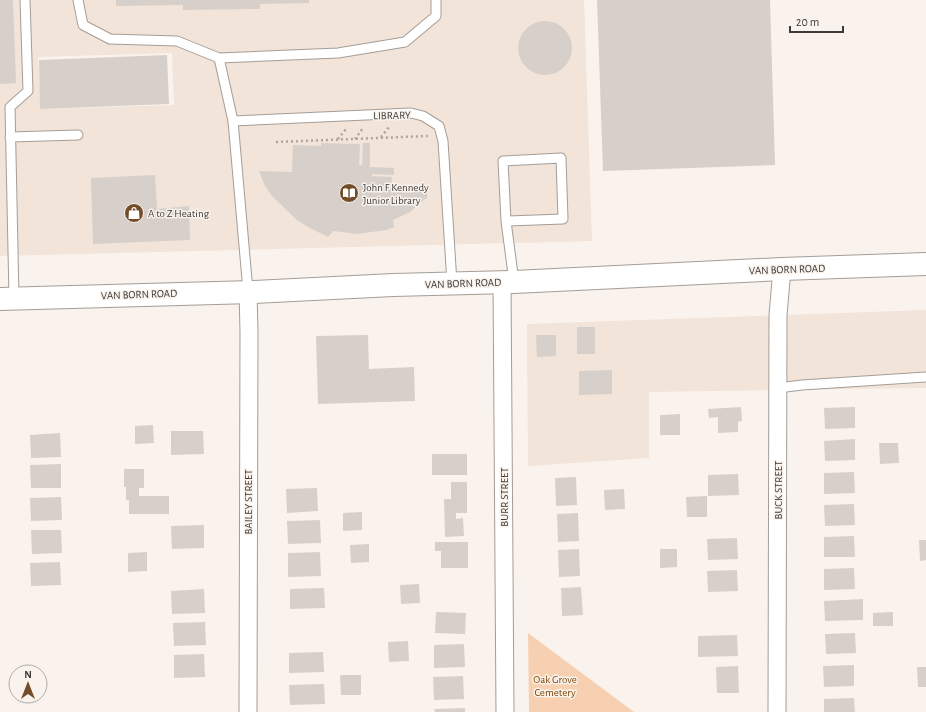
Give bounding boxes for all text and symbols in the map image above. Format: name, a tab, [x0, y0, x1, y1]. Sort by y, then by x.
scale bar	[790, 8, 843, 34]
text: 20 m	[796, 16, 819, 28]
street label: LIBRARY	[373, 110, 411, 121]
library icon: John F Kennedy Junior Library	[338, 182, 360, 204]
place label: John F Kennedy Junior Library	[363, 182, 429, 206]
shop icon: A to Z Heating	[123, 202, 145, 224]
place label: A to Z Heating	[148, 208, 210, 219]
street label: VAN BORN ROAD	[749, 263, 825, 276]
street label: VAN BORN ROAD	[425, 277, 501, 290]
street label: VAN BORN ROAD	[101, 288, 177, 301]
street label: BUCK STREET	[773, 460, 784, 519]
street label: BURR STREET	[499, 467, 510, 527]
street label: BAILEY STREET	[243, 469, 254, 535]
north arrow	[8, 664, 48, 704]
text: N	[24, 669, 32, 680]
park label: Oak Grove Cemetery	[533, 674, 577, 698]

